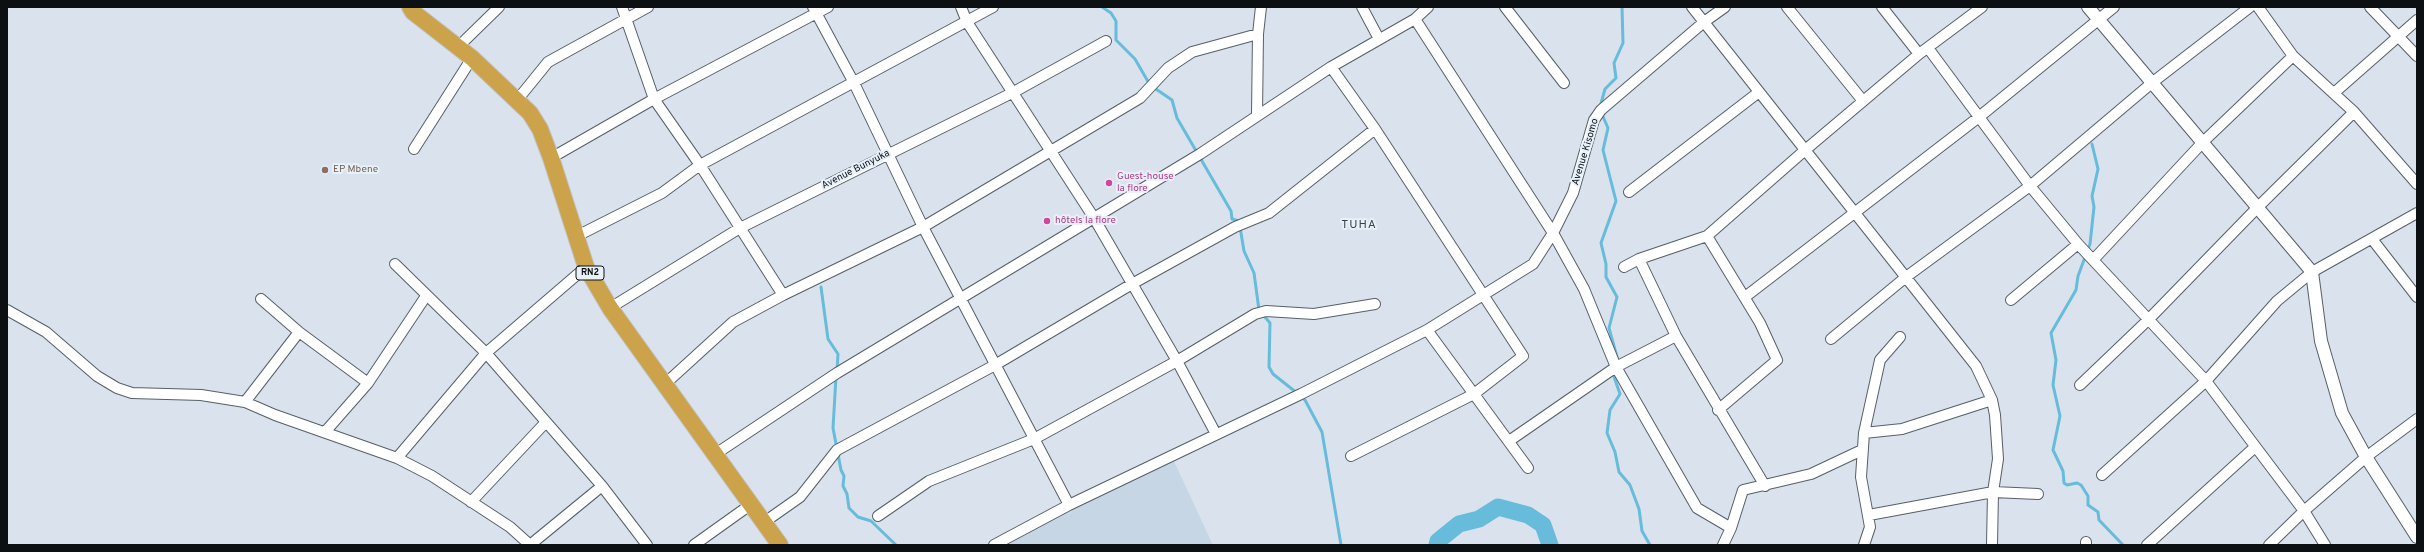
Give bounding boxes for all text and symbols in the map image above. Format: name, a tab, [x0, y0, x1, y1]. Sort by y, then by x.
street label: Avenue Kisomo	[1570, 117, 1602, 187]
street label: Avenue Bunyuka	[820, 148, 892, 192]
place label: EP Mbene	[333, 164, 378, 176]
marker: EP Mbene	[320, 165, 330, 175]
place label: Guest-house la flore	[1117, 171, 1174, 194]
marker: Guest-house la flore	[1104, 178, 1114, 188]
place label: hôtels la flore	[1055, 215, 1116, 227]
marker: hôtels la flore	[1042, 216, 1052, 226]
district label: TUHA	[1341, 219, 1377, 233]
road number: RN2	[576, 266, 604, 280]

